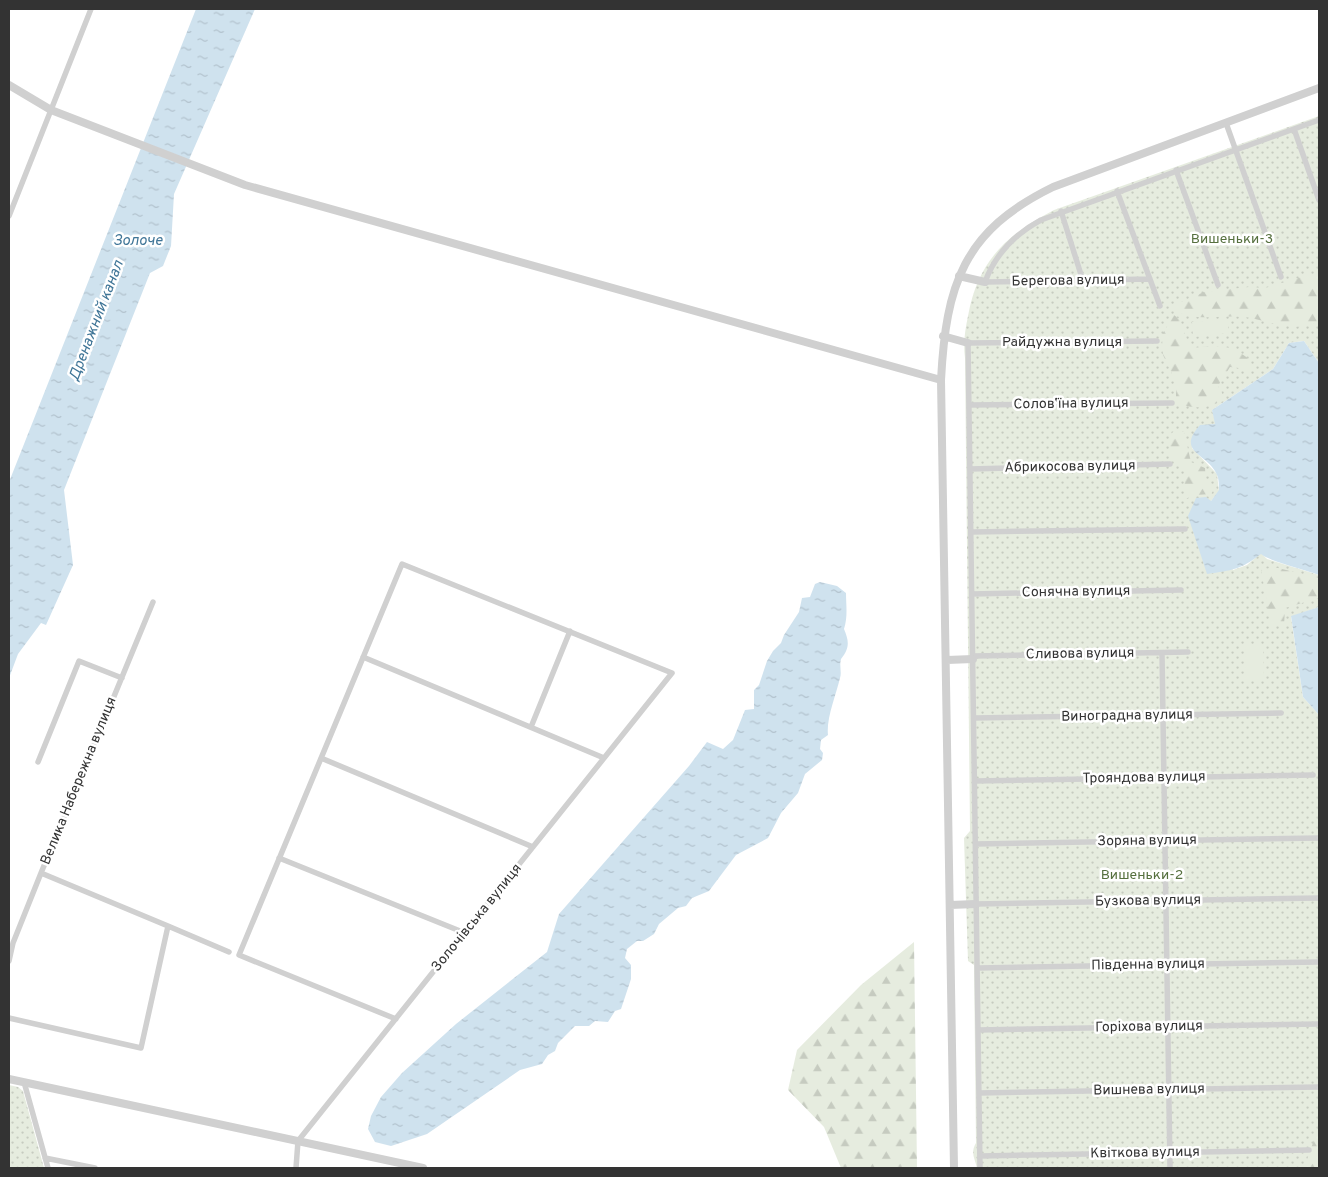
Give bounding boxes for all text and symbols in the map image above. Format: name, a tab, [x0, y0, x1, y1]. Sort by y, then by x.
park label: Вишеньки-3	[1191, 231, 1273, 248]
water label: Золоче	[113, 232, 163, 251]
water label: Дренажний канал	[65, 258, 129, 384]
street label: Берегова вулиця	[1011, 272, 1125, 290]
street label: Райдужна вулиця	[1002, 334, 1122, 351]
street label: Соловʼїна вулиця	[1013, 394, 1129, 414]
street label: Абрикосова вулиця	[1004, 457, 1136, 477]
street label: Сонячна вулиця	[1022, 583, 1130, 601]
street label: Сливова вулиця	[1026, 645, 1134, 663]
street label: Велика Набережна вулиця	[37, 695, 121, 867]
street label: Виноградна вулиця	[1061, 706, 1193, 726]
street label: Трояндова вулиця	[1082, 768, 1206, 788]
street label: Зоряна вулиця	[1097, 832, 1197, 850]
street label: Золочівська вулиця	[428, 861, 526, 975]
park label: Вишеньки-2	[1101, 867, 1183, 884]
street label: Бузкова вулиця	[1095, 892, 1201, 910]
street label: Південна вулиця	[1091, 956, 1205, 974]
street label: Горіхова вулиця	[1095, 1018, 1203, 1036]
street label: Вишнева вулиця	[1093, 1081, 1205, 1099]
street label: Квіткова вулиця	[1090, 1144, 1200, 1162]

